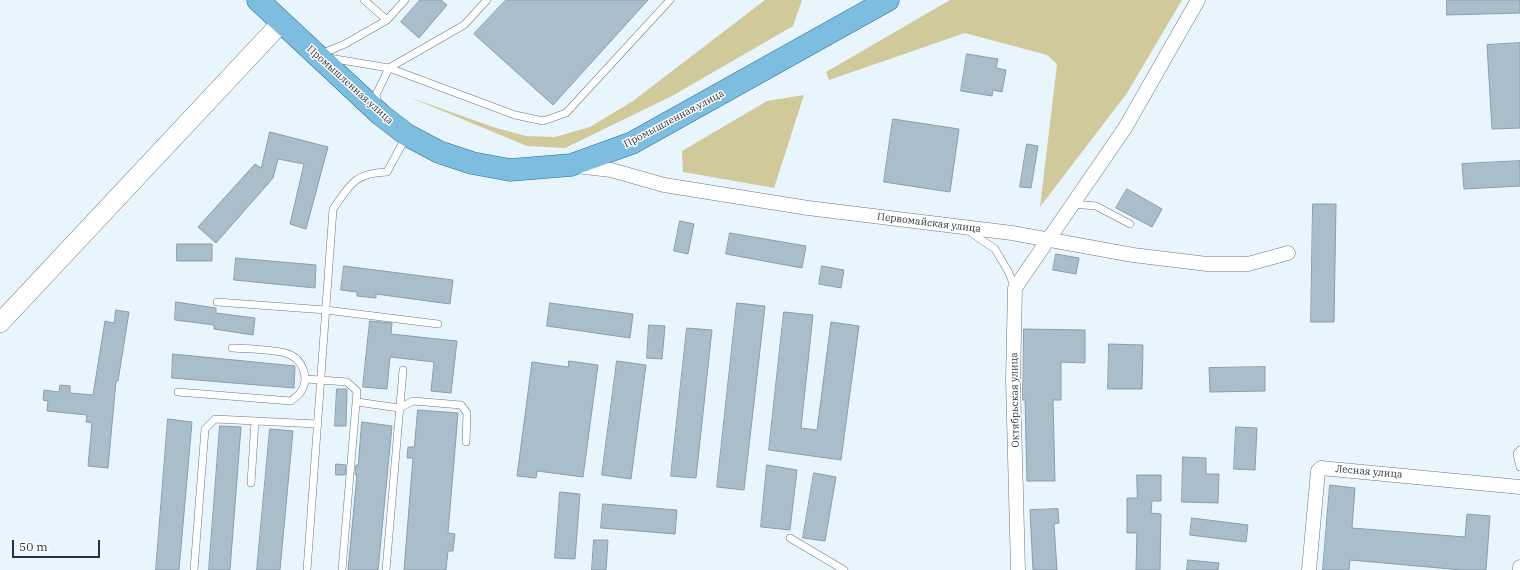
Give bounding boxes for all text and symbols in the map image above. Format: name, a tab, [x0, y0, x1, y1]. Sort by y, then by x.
street label: Промышленная улица	[304, 43, 396, 127]
street label: Промышленная улица	[622, 87, 726, 151]
street label: Первомайская улица	[876, 211, 982, 235]
street label: Октябрьская улица	[1008, 352, 1022, 448]
street label: Лесная улица	[1335, 463, 1403, 481]
scale bar	[14, 532, 102, 558]
text: 50 m	[19, 539, 48, 554]

